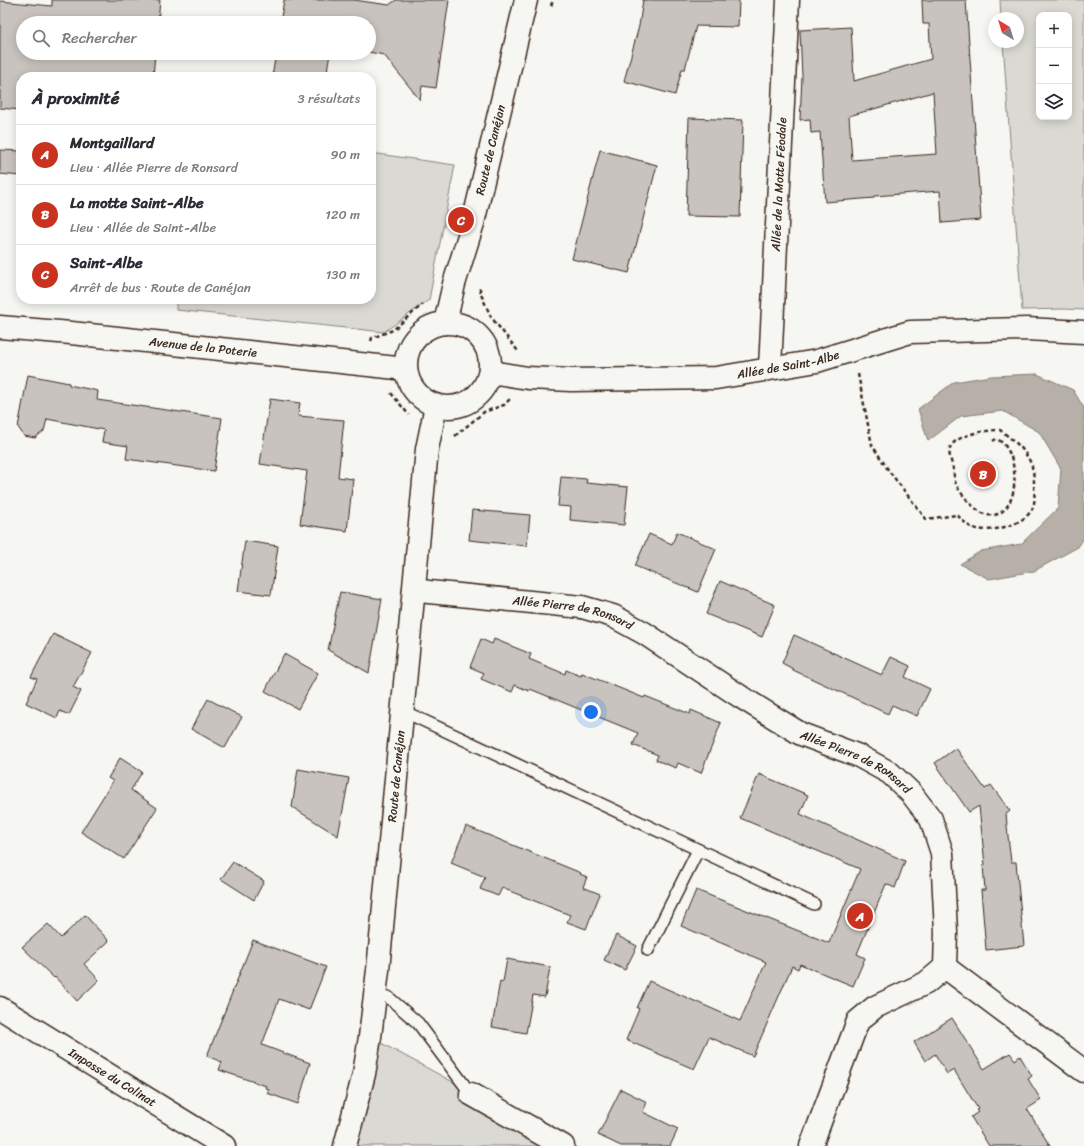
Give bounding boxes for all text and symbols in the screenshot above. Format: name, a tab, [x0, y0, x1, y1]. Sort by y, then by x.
north arrow	[988, 12, 1024, 48]
map controls	[1036, 12, 1072, 120]
button: +	[1036, 12, 1072, 48]
search box	[16, 16, 376, 60]
text: Rechercher	[62, 25, 137, 51]
icon: search	[30, 27, 52, 49]
button: −	[1036, 48, 1072, 84]
text: À proximité	[32, 83, 119, 113]
button: layers	[1036, 84, 1072, 120]
text: 3 résultats	[298, 87, 360, 110]
street label: Route de Canéjan	[469, 102, 512, 197]
street label: Allée de la Motte Féodale	[765, 117, 793, 253]
text: Montgaillard	[70, 130, 154, 156]
text: A	[41, 143, 49, 166]
text: 90 m	[330, 143, 360, 166]
text: Lieu · Allée Pierre de Ronsard	[70, 156, 238, 179]
text: La motte Saint-Albe	[70, 190, 204, 216]
text: B	[41, 203, 49, 226]
text: 120 m	[325, 203, 360, 226]
pin: C	[448, 205, 474, 235]
text: Lieu · Allée de Saint-Albe	[70, 216, 216, 239]
text: Saint-Albe	[70, 250, 143, 276]
text: C	[41, 263, 49, 286]
text: 130 m	[326, 263, 360, 286]
text: Arrêt de bus · Route de Canéjan	[70, 276, 251, 299]
street label: Avenue de la Poterie	[147, 330, 258, 364]
street label: Allée de Saint-Albe	[734, 344, 842, 385]
pin: B	[970, 459, 996, 489]
street label: Allée Pierre de Ronsard	[510, 589, 639, 637]
your location	[581, 702, 601, 722]
street label: Allée Pierre de Ronsard	[796, 723, 918, 800]
street label: Route de Canéjan	[381, 729, 412, 823]
pin: A	[847, 901, 873, 931]
street label: Impasse du Colinat	[63, 1041, 161, 1113]

